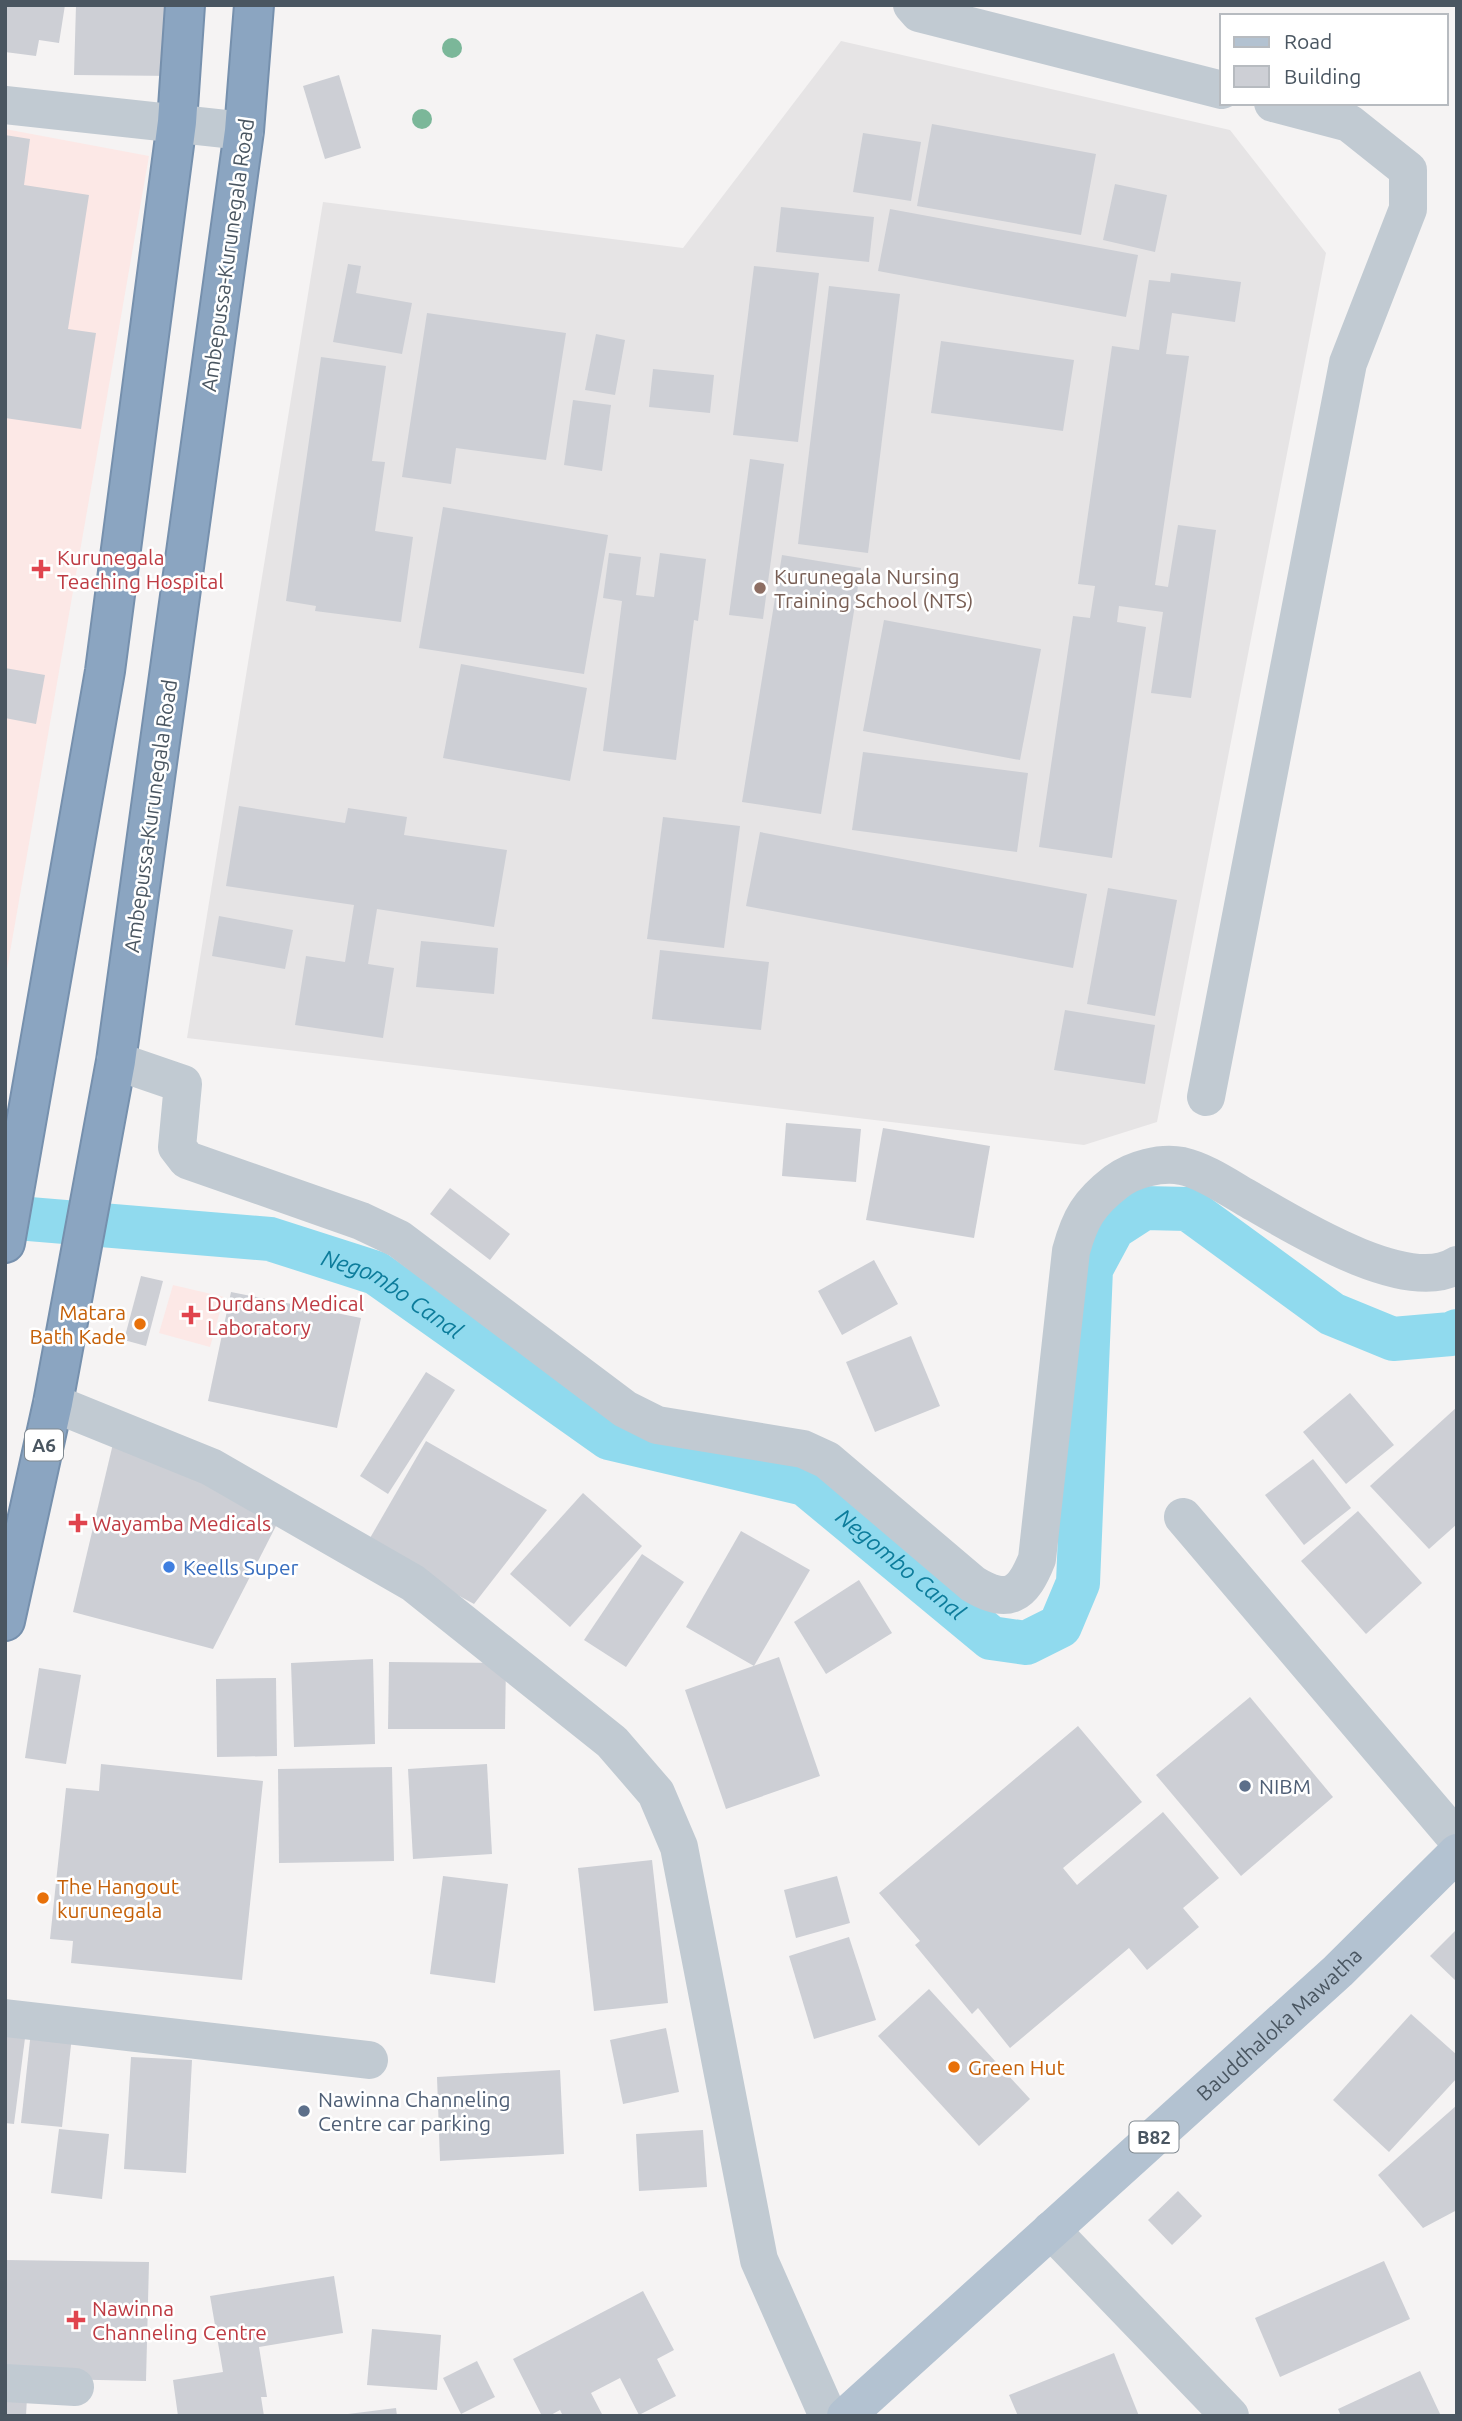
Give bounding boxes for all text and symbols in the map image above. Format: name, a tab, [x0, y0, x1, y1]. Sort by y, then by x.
legend	[1220, 14, 1448, 105]
text: Road	[1284, 29, 1332, 53]
text: Building	[1284, 64, 1361, 88]
street label: Ambepussa-Kurunegala Road	[196, 117, 258, 393]
place label: Kurunegala Teaching Hospital	[57, 545, 224, 593]
marker: Kurunegala Teaching Hospital	[31, 559, 51, 579]
place label: Kurunegala Nursing Training School (NTS)	[774, 564, 973, 612]
marker: Kurunegala Nursing Training School (NTS)	[752, 580, 768, 596]
street label: Ambepussa-Kurunegala Road	[119, 678, 181, 954]
water label: Negombo Canal	[319, 1244, 468, 1343]
place label: Durdans Medical Laboratory	[207, 1291, 364, 1339]
place label: Matara Bath Kade	[29, 1300, 126, 1348]
marker: Durdans Medical Laboratory	[181, 1305, 201, 1325]
marker: Matara Bath Kade	[132, 1316, 148, 1332]
road number: A6	[25, 1429, 63, 1460]
water label: Negombo Canal	[832, 1503, 971, 1625]
place label: Wayamba Medicals	[92, 1511, 271, 1535]
marker: Wayamba Medicals	[70, 1515, 86, 1531]
place label: Keells Super	[183, 1555, 298, 1579]
marker: Keells Super	[161, 1559, 177, 1575]
place label: NIBM	[1259, 1774, 1311, 1798]
marker: NIBM	[1237, 1778, 1253, 1794]
place label: The Hangout kurunegala	[57, 1874, 179, 1922]
marker: The Hangout kurunegala	[35, 1890, 51, 1906]
street label: Bauddhaloka Mawatha	[1191, 1943, 1366, 2105]
place label: Green Hut	[968, 2055, 1065, 2079]
marker: Green Hut	[946, 2059, 962, 2075]
place label: Nawinna Channeling Centre car parking	[318, 2087, 511, 2135]
marker: Nawinna Channeling Centre car parking	[296, 2103, 312, 2119]
road number: B82	[1130, 2122, 1178, 2152]
place label: Nawinna Channeling Centre	[92, 2296, 267, 2344]
marker: Nawinna Channeling Centre	[66, 2310, 86, 2330]

